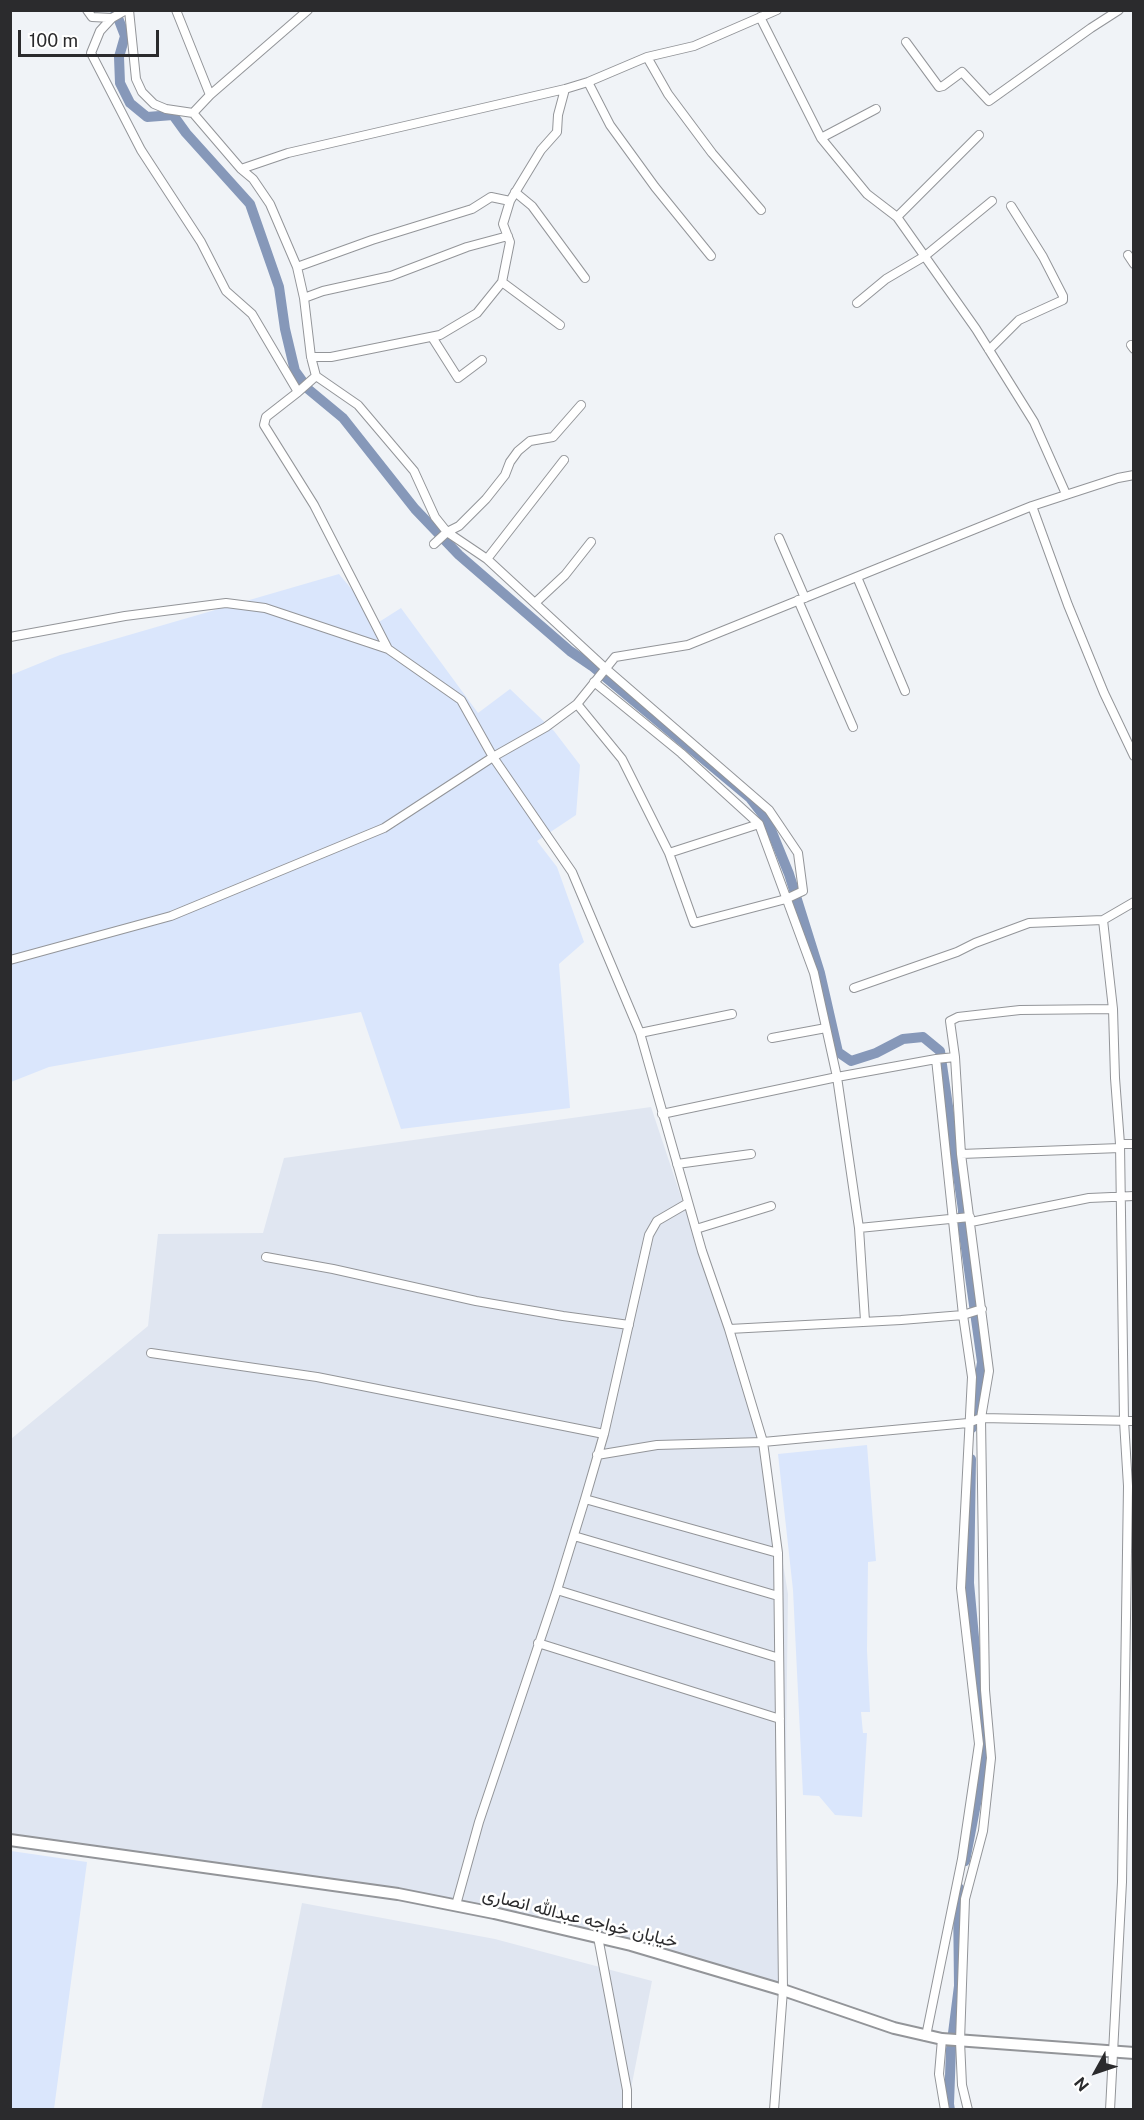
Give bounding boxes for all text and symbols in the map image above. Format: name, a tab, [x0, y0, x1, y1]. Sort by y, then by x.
scale bar	[21, 18, 162, 56]
text: 100 m	[29, 30, 78, 51]
street label: خیابان خواجه عبدالله انصاری	[480, 1883, 680, 1953]
north arrow	[1066, 2042, 1126, 2102]
text: N	[1071, 2073, 1093, 2095]

